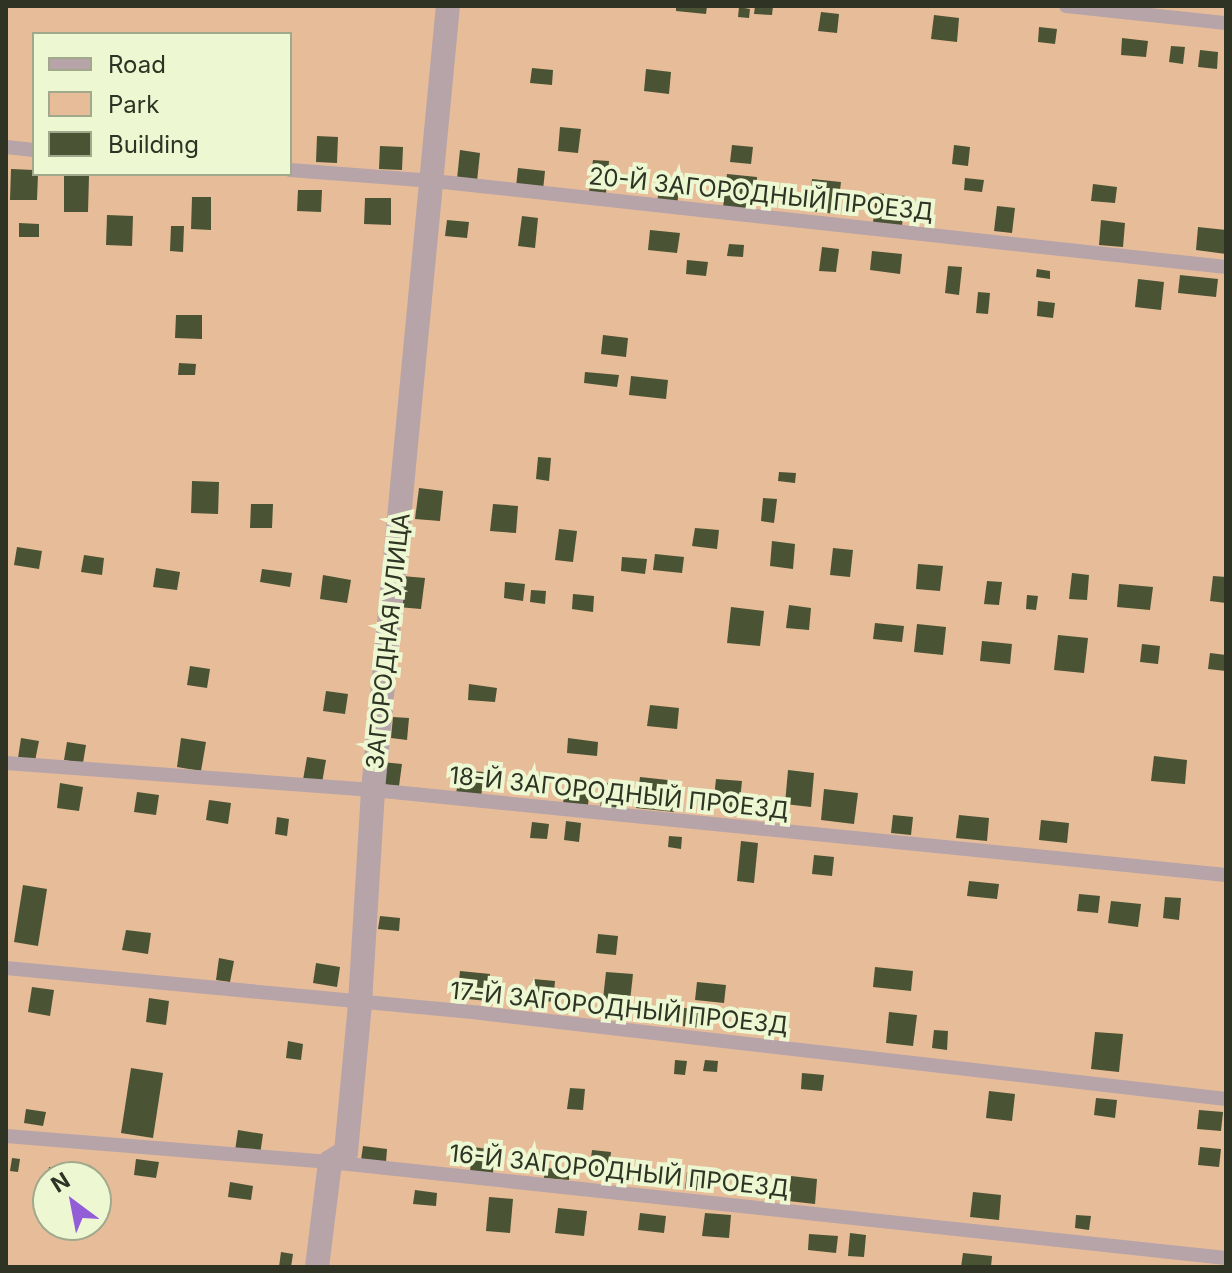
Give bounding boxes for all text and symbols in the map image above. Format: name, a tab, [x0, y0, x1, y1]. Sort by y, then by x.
legend	[32, 32, 292, 176]
text: Road	[108, 50, 166, 79]
text: Park	[108, 90, 159, 119]
text: Building	[108, 130, 199, 159]
street label: 20-Й ЗАГОРОДНЫЙ ПРОЕЗД	[587, 162, 935, 226]
street label: ЗАГОРОДНАЯ УЛИЦА	[360, 511, 416, 771]
street label: 18-Й ЗАГОРОДНЫЙ ПРОЕЗД	[448, 761, 790, 825]
street label: 17-Й ЗАГОРОДНЫЙ ПРОЕЗД	[449, 976, 789, 1040]
street label: 16-Й ЗАГОРОДНЫЙ ПРОЕЗД	[448, 1139, 790, 1203]
north arrow	[32, 1161, 112, 1241]
text: N	[46, 1167, 74, 1198]

